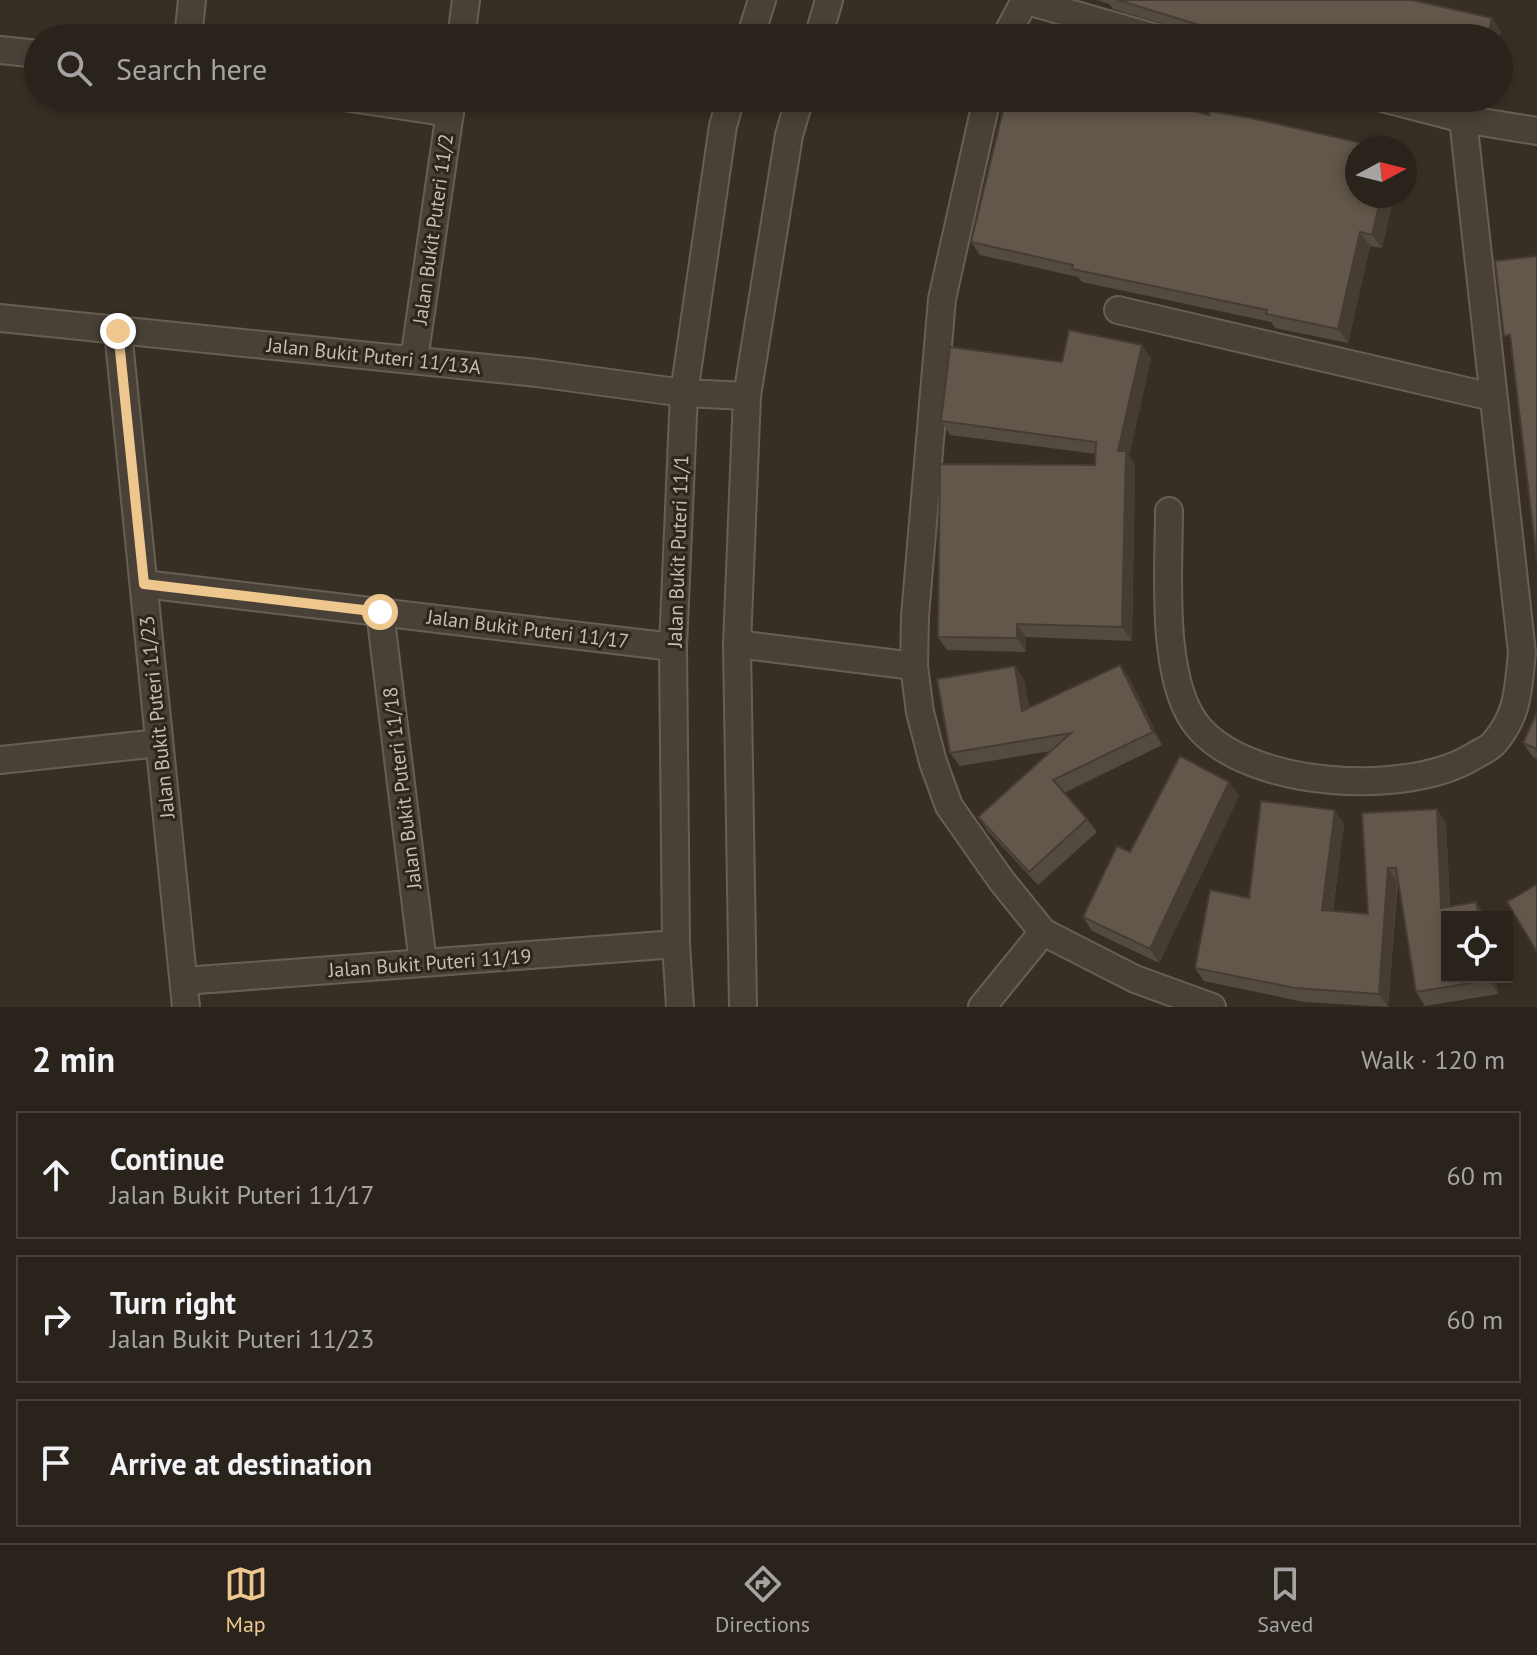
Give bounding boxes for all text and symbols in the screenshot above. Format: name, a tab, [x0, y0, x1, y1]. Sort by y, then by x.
search box	[24, 24, 1513, 112]
icon: search	[52, 46, 96, 90]
text: Search here	[116, 49, 267, 88]
street label: Jalan Bukit Puteri 11/2	[407, 132, 459, 327]
north arrow	[1345, 136, 1417, 208]
route end	[100, 313, 136, 349]
street label: Jalan Bukit Puteri 11/13A	[265, 332, 483, 380]
street label: Jalan Bukit Puteri 11/1	[662, 454, 694, 649]
route start	[362, 594, 398, 630]
street label: Jalan Bukit Puteri 11/17	[424, 604, 631, 654]
street label: Jalan Bukit Puteri 11/23	[133, 614, 181, 821]
street label: Jalan Bukit Puteri 11/18	[377, 685, 427, 892]
map controls	[1441, 911, 1513, 983]
button: locate	[1441, 911, 1513, 983]
street label: Jalan Bukit Puteri 11/19	[327, 943, 532, 983]
text: 2 min	[32, 1037, 115, 1081]
text: Walk · 120 m	[1361, 1043, 1505, 1076]
text: Continue	[110, 1139, 224, 1178]
icon: ahead	[34, 1153, 78, 1197]
text: 60 m	[1447, 1159, 1503, 1192]
text: Jalan Bukit Puteri 11/17	[110, 1178, 375, 1211]
text: Turn right	[110, 1283, 236, 1322]
icon: right	[34, 1297, 78, 1341]
text: 60 m	[1447, 1303, 1503, 1336]
text: Jalan Bukit Puteri 11/23	[110, 1322, 375, 1355]
icon: arrive	[34, 1441, 78, 1485]
text: Arrive at destination	[110, 1444, 372, 1483]
tab: Map	[224, 1562, 268, 1638]
tab: Directions	[715, 1562, 810, 1638]
tab: Saved	[1257, 1562, 1313, 1638]

